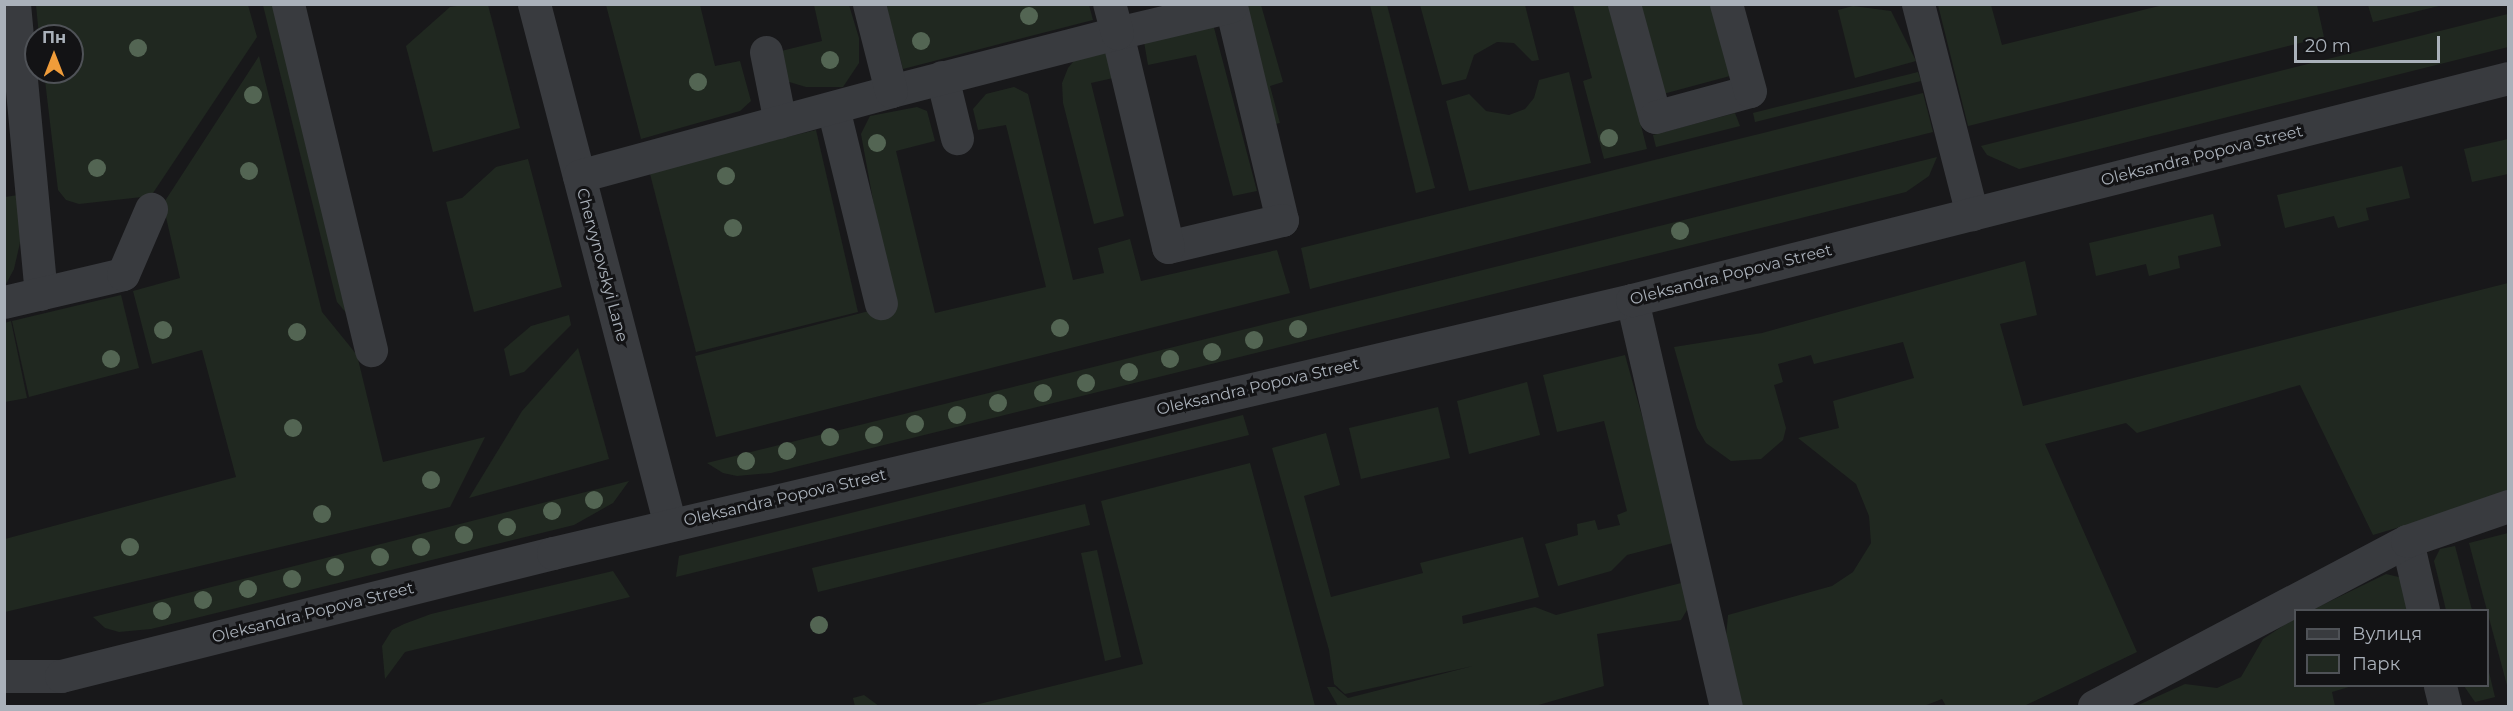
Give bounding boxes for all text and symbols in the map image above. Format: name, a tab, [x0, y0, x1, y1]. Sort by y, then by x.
north arrow	[24, 24, 84, 84]
scale bar	[2297, 24, 2442, 62]
text: Пн	[42, 28, 66, 47]
text: 20 m	[2305, 35, 2351, 57]
street label: Oleksandra Popova Street	[2099, 122, 2305, 190]
street label: Chervynovskyi Lane	[572, 186, 632, 344]
street label: Oleksandra Popova Street	[1628, 241, 1834, 309]
street label: Oleksandra Popova Street	[1155, 354, 1361, 420]
street label: Oleksandra Popova Street	[682, 465, 888, 531]
street label: Oleksandra Popova Street	[210, 579, 416, 647]
legend	[2294, 609, 2489, 687]
text: Вулиця	[2352, 623, 2422, 645]
text: Парк	[2352, 653, 2400, 675]

